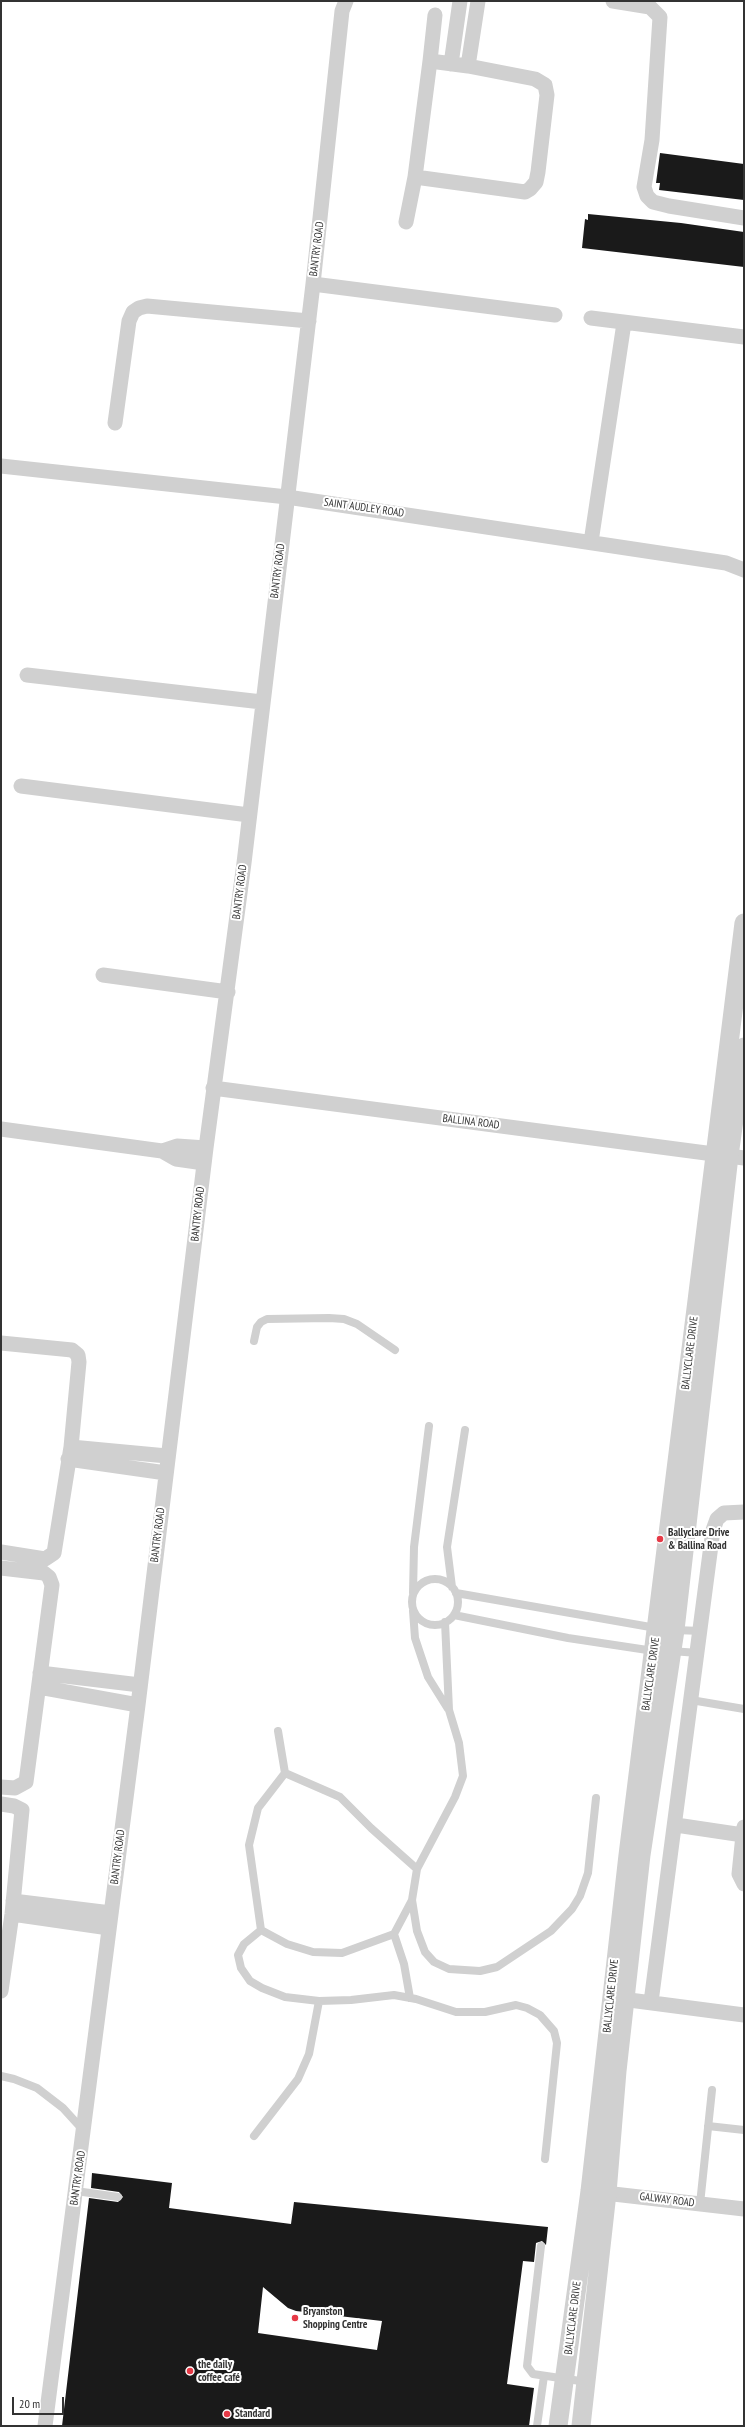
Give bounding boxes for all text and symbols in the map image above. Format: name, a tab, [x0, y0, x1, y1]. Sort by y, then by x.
street label: BANTRY ROAD	[307, 221, 327, 277]
street label: SAINT AUDLEY ROAD	[323, 496, 405, 520]
street label: BANTRY ROAD	[268, 543, 288, 599]
street label: BANTRY ROAD	[230, 864, 250, 920]
street label: BALLINA ROAD	[442, 1112, 500, 1132]
street label: BANTRY ROAD	[189, 1186, 207, 1242]
street label: BALLYCLARE DRIVE	[679, 1316, 701, 1390]
street label: BANTRY ROAD	[148, 1507, 168, 1563]
place label: Ballyclare Drive & Ballina Road	[668, 1526, 729, 1552]
marker: Ballyclare Drive & Ballina Road	[655, 1534, 665, 1544]
street label: BALLYCLARE DRIVE	[639, 1637, 663, 1711]
street label: BANTRY ROAD	[108, 1829, 128, 1885]
street label: BALLYCLARE DRIVE	[601, 1959, 621, 2033]
street label: BANTRY ROAD	[68, 2150, 88, 2206]
street label: GALWAY ROAD	[639, 2190, 695, 2210]
street label: BALLYCLARE DRIVE	[562, 2281, 584, 2355]
place label: Bryanston Shopping Centre	[303, 2305, 368, 2331]
marker: Bryanston Shopping Centre	[290, 2313, 300, 2323]
place label: the daily coffee café	[198, 2358, 240, 2384]
marker: the daily coffee café	[185, 2366, 195, 2376]
scale bar	[14, 2389, 66, 2415]
text: 20 m	[19, 2396, 40, 2411]
place label: Standard	[235, 2407, 270, 2421]
marker: Standard	[222, 2409, 232, 2419]

